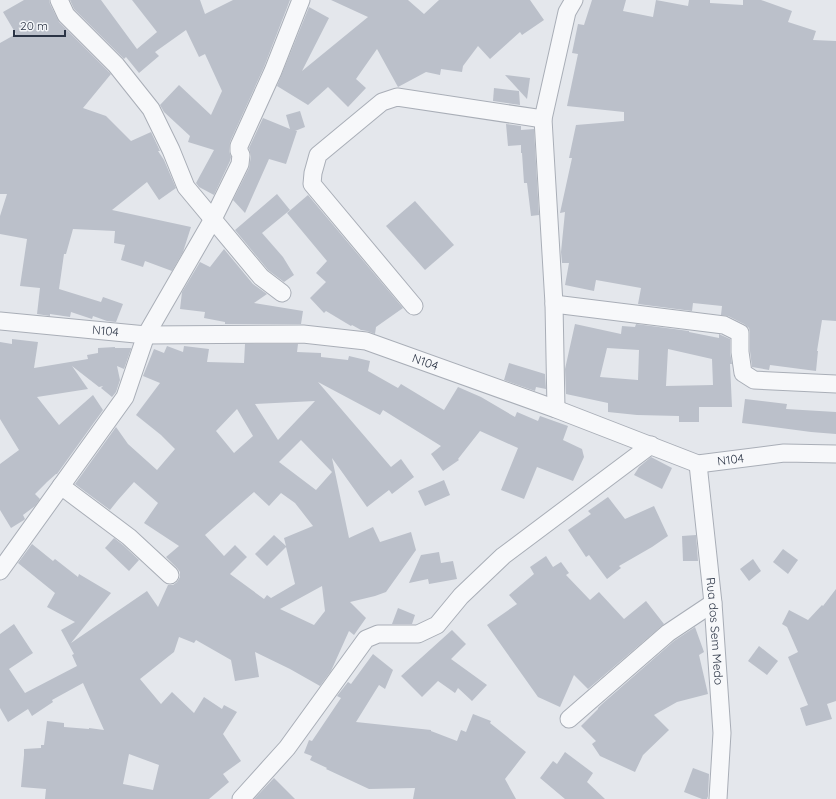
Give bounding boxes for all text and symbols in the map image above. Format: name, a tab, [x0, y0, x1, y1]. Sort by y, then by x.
scale bar	[14, 12, 65, 38]
text: 20 m	[20, 18, 48, 33]
street label: N104	[92, 322, 120, 339]
street label: N104	[410, 350, 441, 373]
street label: N104	[716, 450, 745, 468]
street label: Rua dos Sem Medo	[703, 577, 727, 685]

